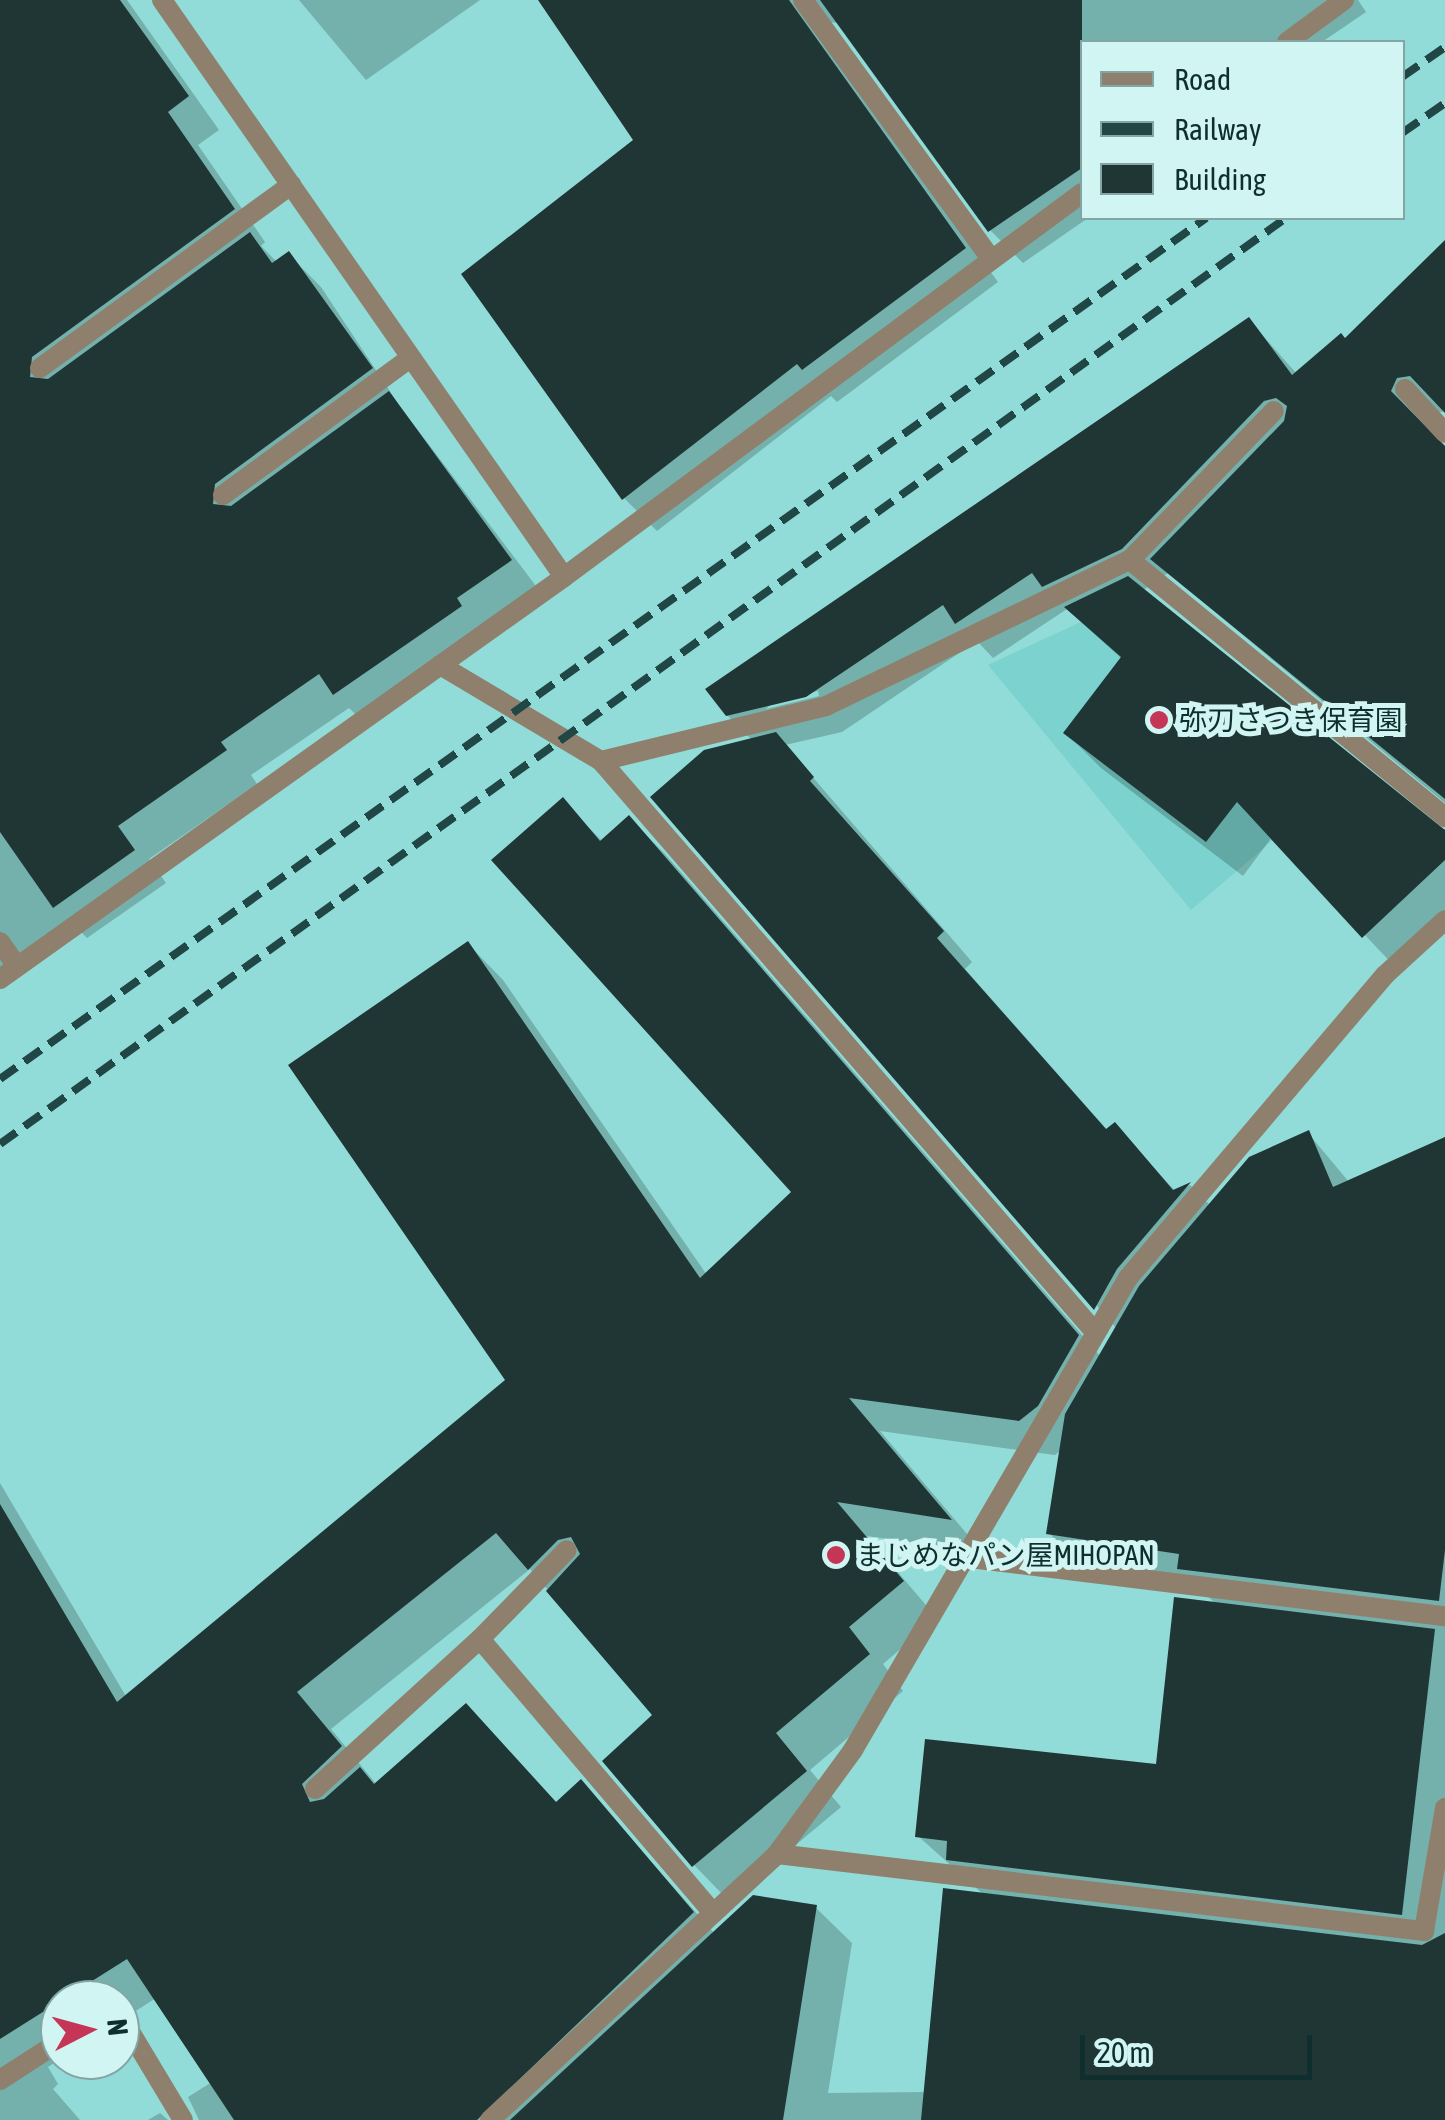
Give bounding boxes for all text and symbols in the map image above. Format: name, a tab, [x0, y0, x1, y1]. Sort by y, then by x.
legend	[1080, 40, 1405, 220]
text: Road	[1174, 62, 1231, 96]
text: Railway	[1174, 112, 1261, 146]
text: Building	[1174, 162, 1266, 196]
place label: 弥刀さつき保育園	[1179, 703, 1403, 737]
marker: 弥刀さつき保育園	[1148, 709, 1170, 731]
place label: まじめなパン屋MIHOPAN	[856, 1538, 1153, 1572]
marker: まじめなパン屋MIHOPAN	[825, 1544, 847, 1566]
north arrow	[40, 1980, 140, 2080]
scale bar	[1085, 2015, 1318, 2077]
text: N	[101, 2017, 135, 2037]
text: 20 m	[1097, 2035, 1151, 2069]

